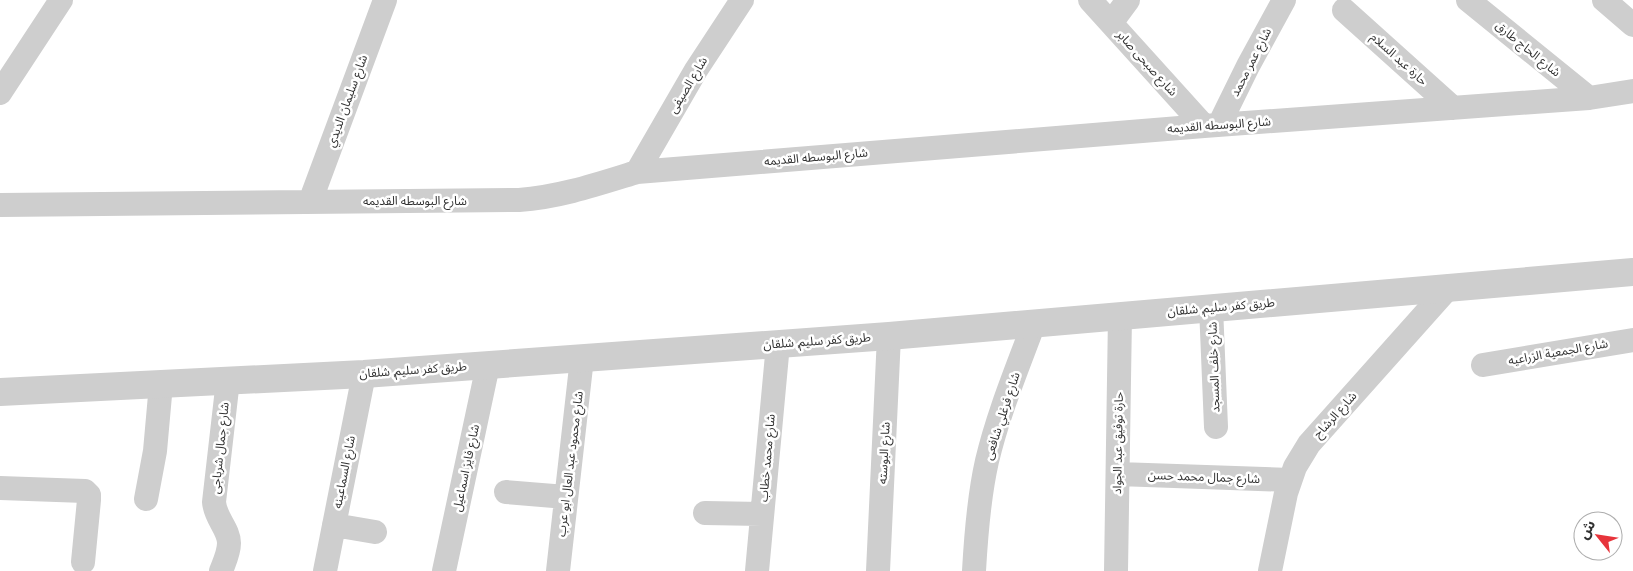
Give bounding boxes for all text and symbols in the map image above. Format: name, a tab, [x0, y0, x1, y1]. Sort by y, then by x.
street label: شارع الحاج طارق	[1491, 18, 1564, 81]
street label: شارع عمر محمد	[1227, 25, 1276, 99]
street label: شارع صبحى صابر	[1112, 26, 1181, 100]
street label: حارة عبد السلام	[1366, 29, 1431, 90]
street label: شارع سليمان الديدي	[323, 53, 373, 150]
street label: شارع الصيفى	[665, 54, 712, 117]
street label: شارع البوسطه القديمه	[1167, 113, 1271, 138]
street label: شارع البوسطه القديمه	[764, 144, 869, 170]
street label: شارع البوسطه القديمه	[363, 193, 467, 210]
street label: طريق كفر سليم, شلقان	[1167, 294, 1275, 321]
street label: شارع خلف المسجد	[1204, 321, 1225, 413]
street label: طريق كفر سليم, شلقان	[763, 329, 871, 354]
street label: شارع الجمعية الزراعيه	[1507, 335, 1609, 370]
street label: طريق كفر سليم, شلقان	[359, 358, 467, 383]
street label: شارع فرغلي شافعى	[980, 370, 1025, 463]
street label: شارع الرشاح	[1310, 388, 1361, 442]
street label: شارع محمود عبد العال ابو عرب	[553, 390, 588, 538]
street label: حارة توفيق عبد الجواد	[1109, 392, 1127, 494]
street label: شارع جمال شرباجى	[207, 401, 234, 495]
street label: شارع محمد خطاب	[755, 413, 780, 503]
street label: شارع البوسته	[874, 422, 895, 484]
street label: شارع فايز اسماعيل	[449, 423, 484, 513]
street label: شارع السماعينه	[329, 434, 360, 510]
street label: شارع جمال محمد حسن	[1148, 467, 1260, 488]
north arrow	[1573, 511, 1623, 561]
text: ش	[1574, 517, 1599, 542]

